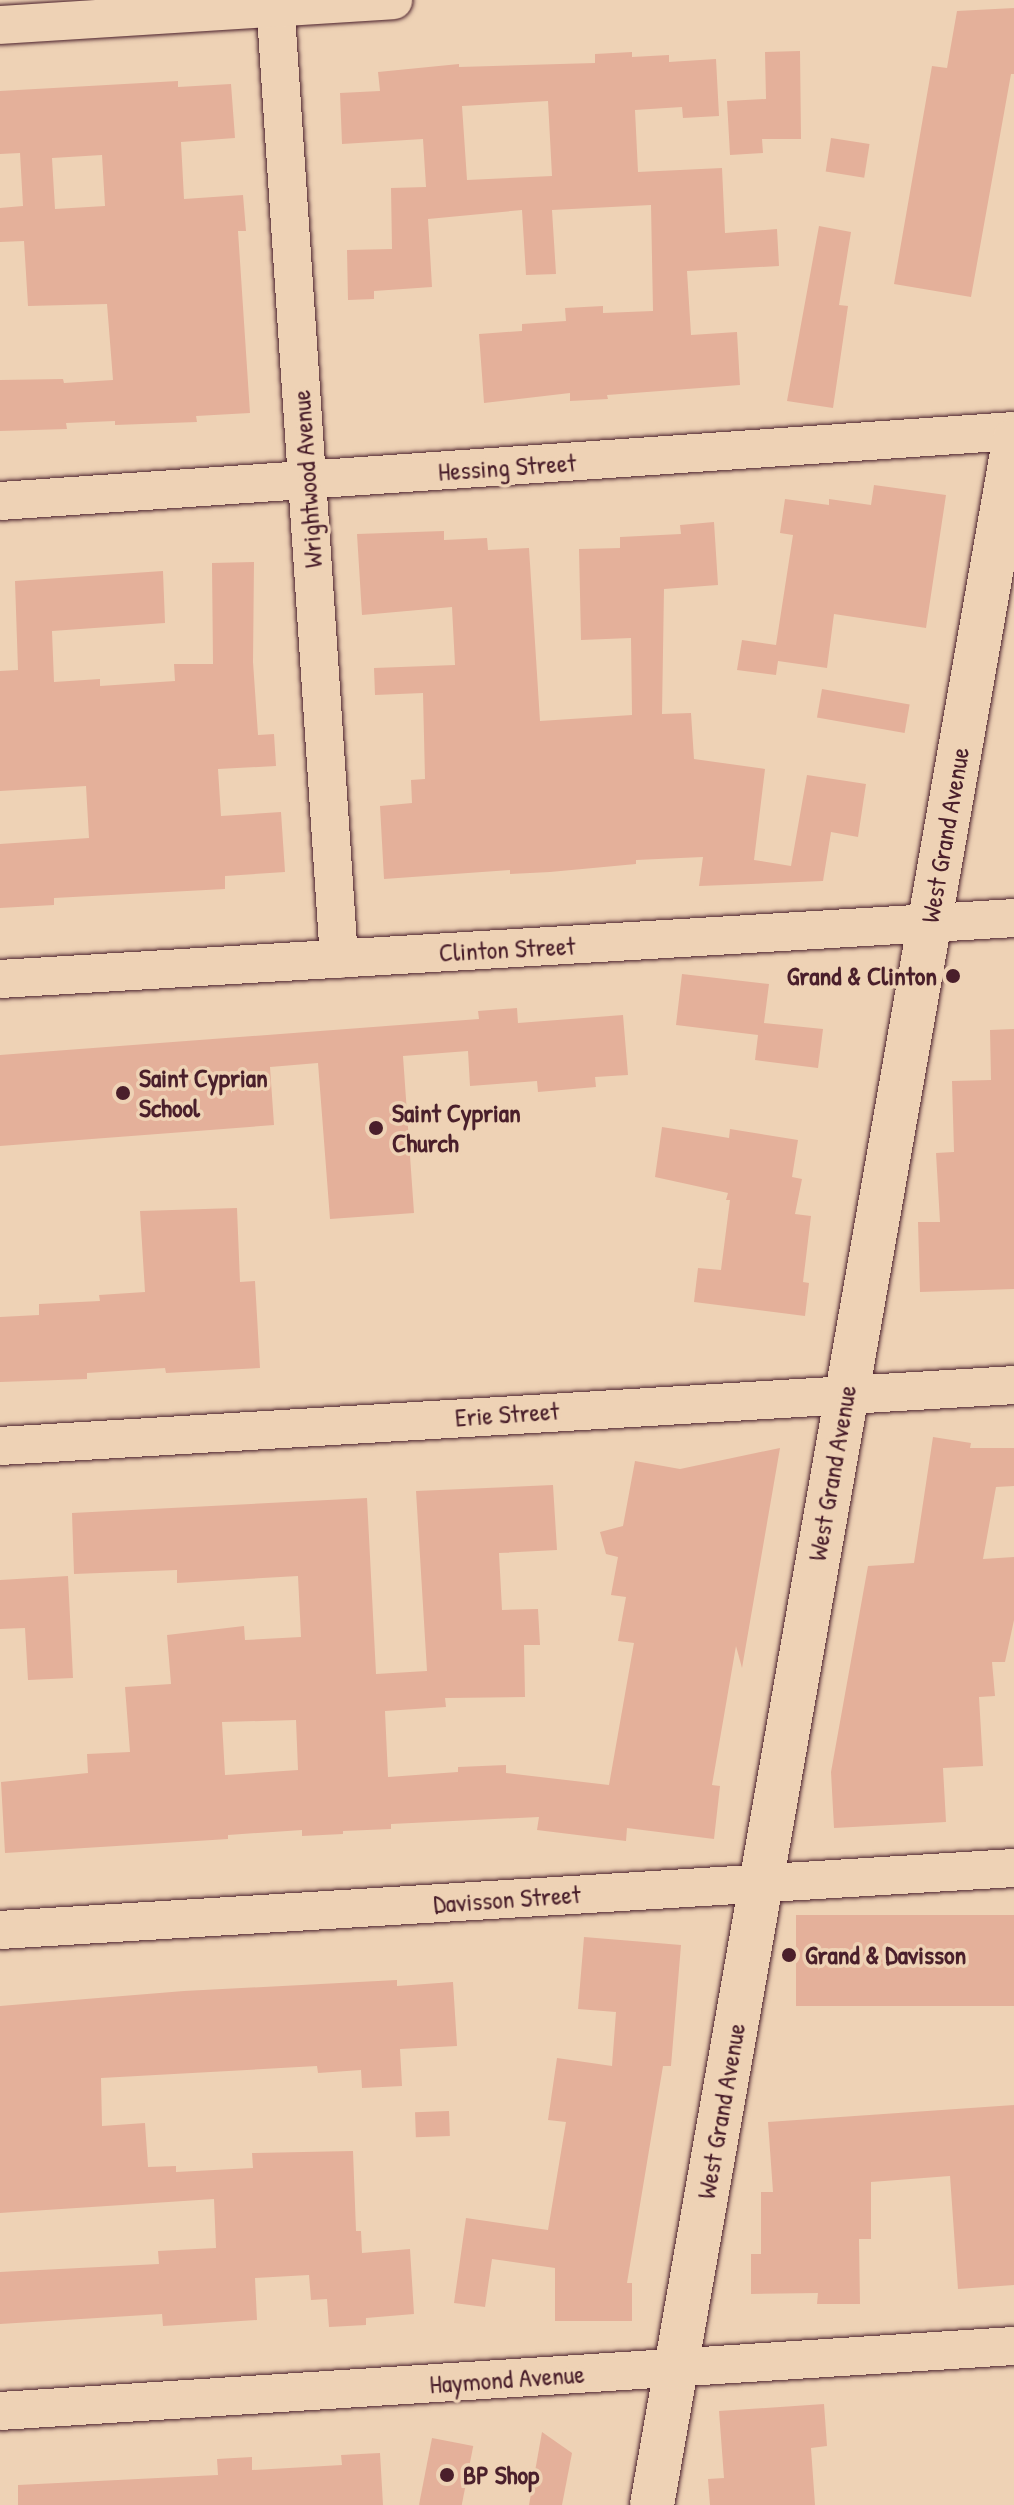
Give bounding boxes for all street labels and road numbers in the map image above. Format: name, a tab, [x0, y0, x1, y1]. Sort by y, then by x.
street label: Wrightwood Avenue	[285, 389, 329, 569]
street label: Hessing Street	[437, 447, 577, 487]
street label: West Grand Avenue	[914, 745, 976, 925]
street label: Clinton Street	[438, 930, 576, 968]
street label: West Grand Avenue	[801, 1383, 863, 1563]
street label: Erie Street	[454, 1395, 560, 1433]
street label: Davisson Street	[432, 1878, 582, 1920]
street label: West Grand Avenue	[690, 2021, 752, 2201]
street label: Haymond Avenue	[428, 2358, 586, 2400]

